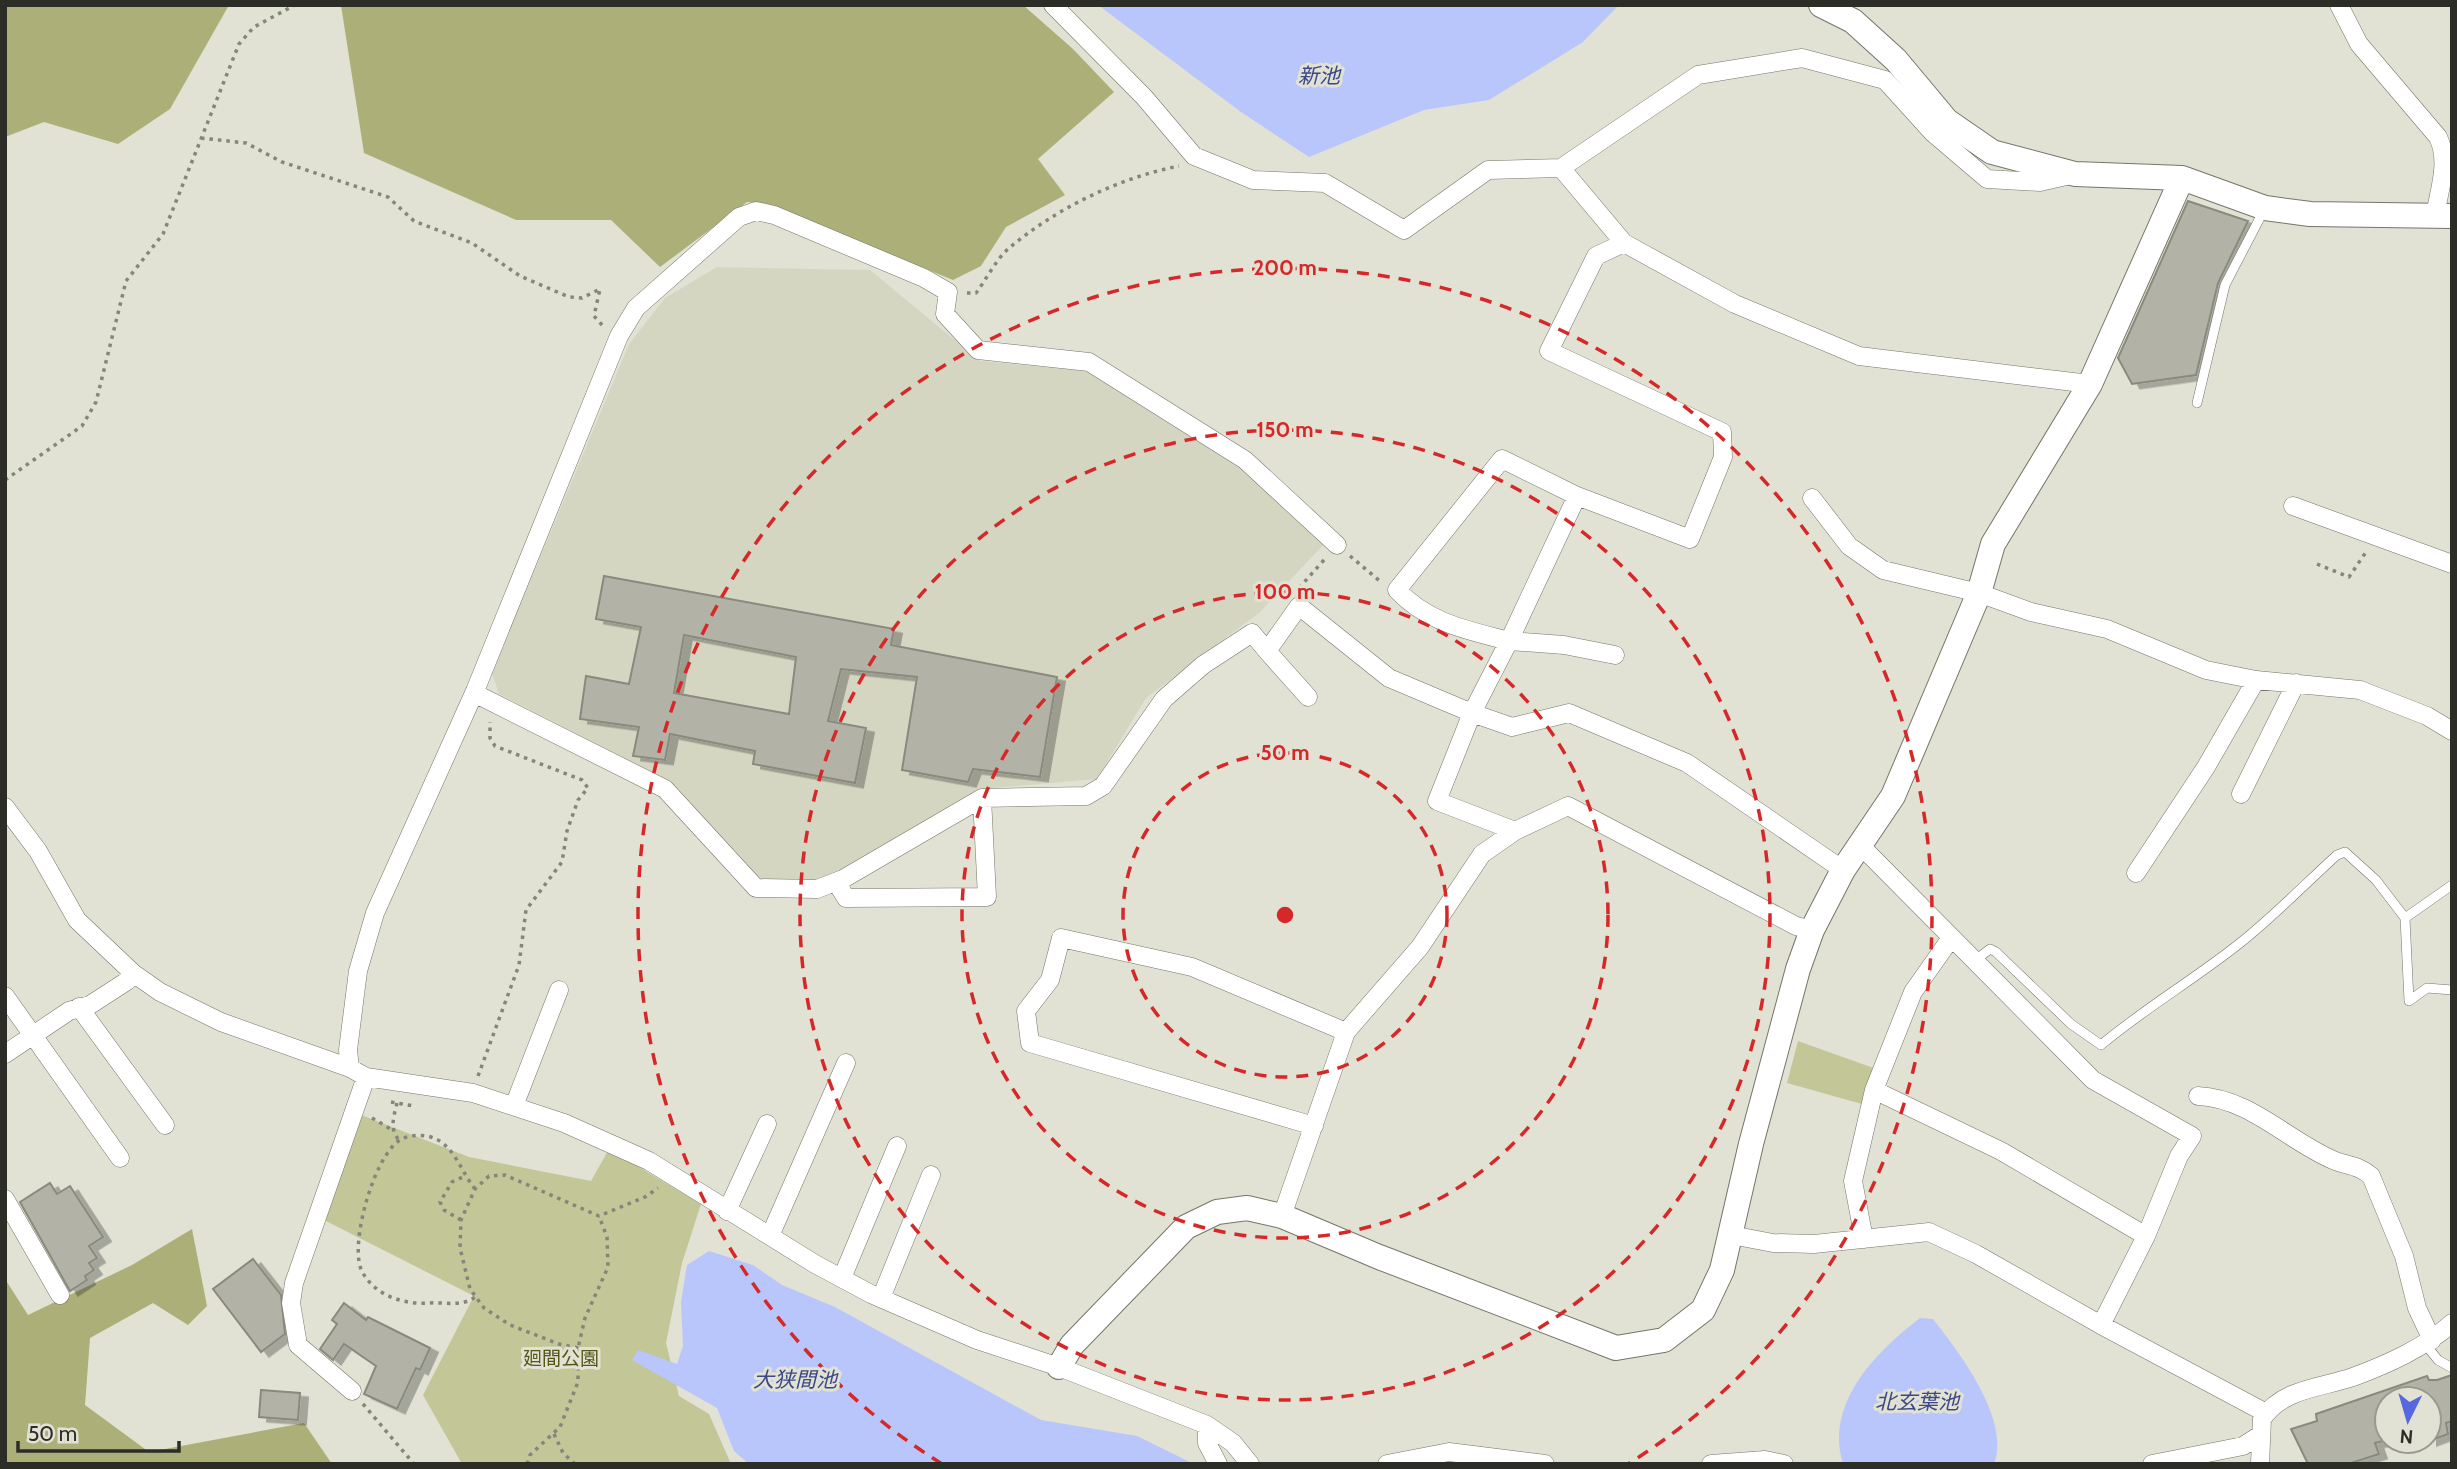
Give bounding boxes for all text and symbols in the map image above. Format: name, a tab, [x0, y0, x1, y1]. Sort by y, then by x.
water label: 新池	[1298, 63, 1342, 88]
text: 200 m	[1253, 255, 1317, 280]
text: 150 m	[1257, 417, 1313, 442]
text: 100 m	[1255, 579, 1315, 604]
text: 50 m	[1260, 740, 1310, 765]
centre of rings	[1273, 903, 1297, 927]
park label: 廻間公園	[523, 1347, 599, 1370]
water label: 大狭間池	[753, 1367, 839, 1392]
north arrow	[2373, 1385, 2443, 1455]
water label: 北玄葉池	[1875, 1389, 1961, 1414]
scale bar	[18, 1410, 178, 1454]
text: 50 m	[28, 1421, 77, 1446]
text: N	[2399, 1424, 2414, 1448]

